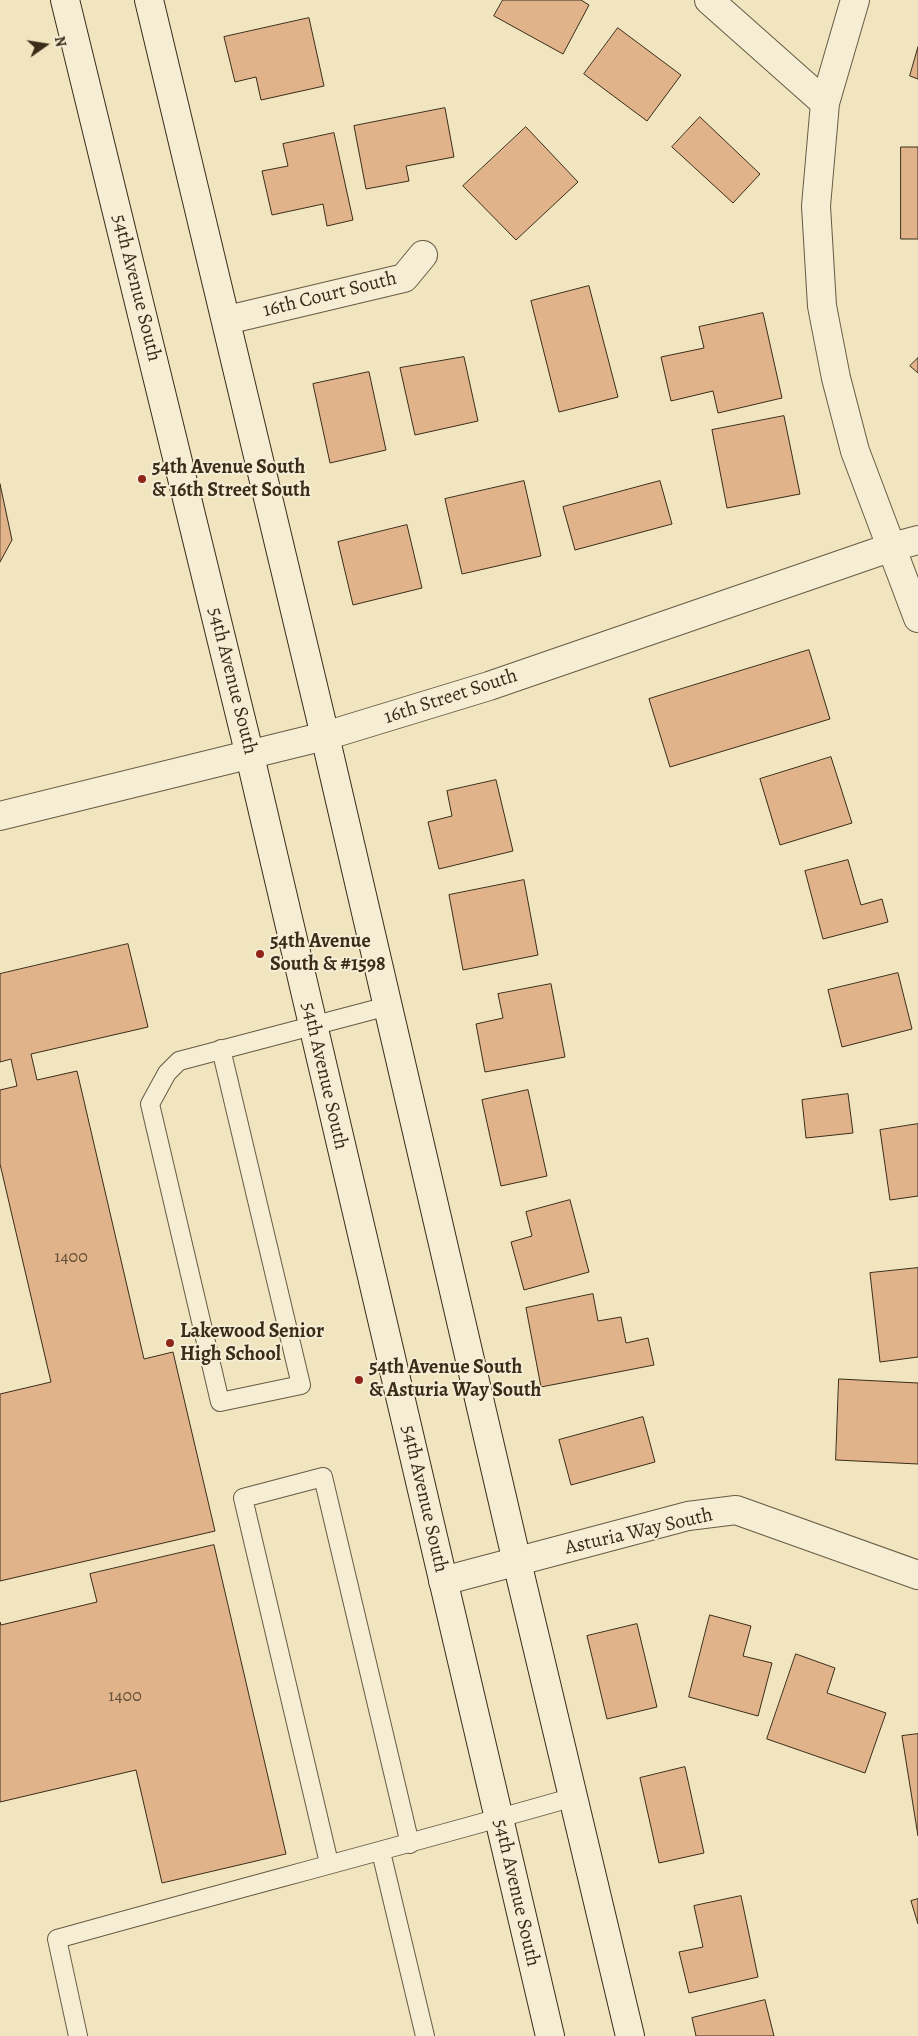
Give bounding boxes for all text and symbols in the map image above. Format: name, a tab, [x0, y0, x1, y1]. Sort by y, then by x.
north arrow	[20, 20, 70, 70]
text: N	[50, 34, 71, 49]
street label: 54th Avenue South	[106, 212, 166, 364]
street label: 16th Court South	[261, 267, 399, 323]
place label: 54th Avenue South & 16th Street South	[152, 456, 311, 503]
marker: 54th Avenue South & 16th Street South	[136, 473, 148, 485]
street label: 54th Avenue South	[202, 605, 262, 757]
street label: 16th Street South	[381, 664, 521, 730]
place label: 54th Avenue South & #1598	[270, 930, 386, 977]
marker: 54th Avenue South & #1598	[254, 948, 266, 960]
street label: 54th Avenue South	[295, 1000, 353, 1152]
house number: 1400	[54, 1247, 88, 1269]
place label: Lakewood Senior High School	[180, 1320, 324, 1367]
marker: Lakewood Senior High School	[164, 1337, 176, 1349]
place label: 54th Avenue South & Asturia Way South	[369, 1356, 541, 1403]
marker: 54th Avenue South & Asturia Way South	[353, 1374, 365, 1386]
street label: 54th Avenue South	[395, 1423, 453, 1575]
street label: Asturia Way South	[563, 1503, 715, 1561]
house number: 1400	[108, 1686, 142, 1708]
street label: 54th Avenue South	[487, 1817, 545, 1969]

